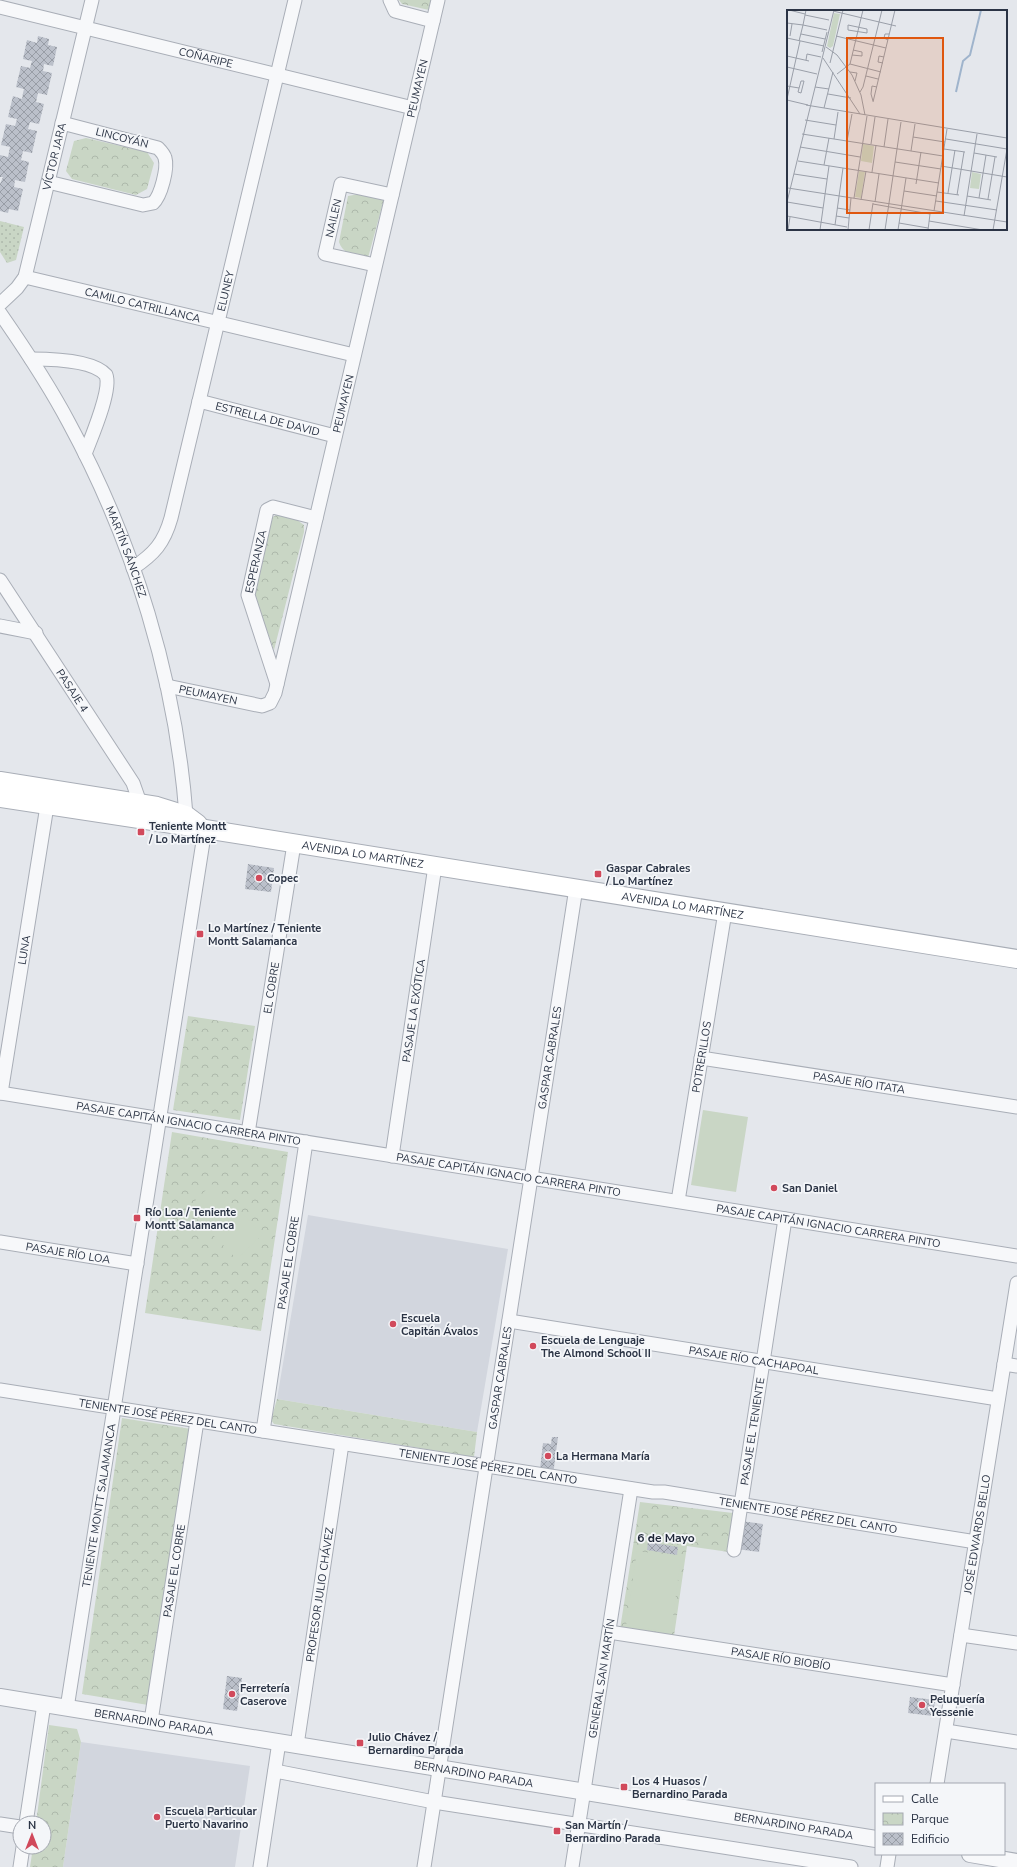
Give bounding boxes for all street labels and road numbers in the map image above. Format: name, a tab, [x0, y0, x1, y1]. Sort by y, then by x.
street label: COÑARIPE	[177, 44, 235, 71]
street label: PEUMAYEN	[403, 58, 431, 119]
street label: VÍCTOR JARA	[38, 121, 70, 193]
street label: LINCOYÁN	[94, 123, 150, 152]
street label: NAILEN	[321, 197, 345, 239]
street label: ELUNEY	[213, 269, 238, 313]
street label: CAMILO CATRILLANCA	[83, 284, 202, 326]
street label: PEUMAYEN	[329, 373, 357, 434]
street label: ESTRELLA DE DAVID	[214, 398, 322, 439]
street label: MARTÍN SÁNCHEZ	[102, 504, 150, 600]
street label: ESPERANZA	[241, 528, 270, 594]
street label: PASAJE 4	[53, 666, 92, 715]
street label: PEUMAYEN	[177, 681, 239, 708]
street label: AVENIDA LO MARTÍNEZ	[301, 837, 425, 871]
street label: AVENIDA LO MARTÍNEZ	[621, 888, 745, 923]
street label: LUNA	[14, 934, 34, 966]
street label: PASAJE LA EXÓTICA	[398, 958, 429, 1063]
street label: EL COBRE	[260, 961, 283, 1015]
street label: GASPAR CABRALES	[534, 1005, 565, 1110]
street label: POTRERILLOS	[688, 1020, 715, 1094]
street label: PASAJE RÍO ITATA	[812, 1068, 906, 1097]
street label: PASAJE CAPITÁN IGNACIO CARRERA PINTO	[75, 1098, 302, 1149]
street label: PASAJE CAPITÁN IGNACIO CARRERA PINTO	[395, 1149, 622, 1200]
street label: PASAJE CAPITÁN IGNACIO CARRERA PINTO	[715, 1200, 942, 1251]
street label: PASAJE EL COBRE	[274, 1215, 302, 1310]
street label: PASAJE RÍO LOA	[25, 1239, 111, 1267]
street label: GASPAR CABRALES	[485, 1325, 515, 1430]
street label: PASAJE RÍO CACHAPOAL	[688, 1342, 820, 1378]
street label: PASAJE EL TENIENTE	[737, 1376, 768, 1486]
street label: TENIENTE JOSÉ PÉREZ DEL CANTO	[78, 1395, 258, 1438]
street label: TENIENTE MONTT SALAMANCA	[79, 1422, 119, 1589]
street label: TENIENTE JOSÉ PÉREZ DEL CANTO	[398, 1445, 578, 1488]
street label: JOSÉ EDWARDS BELLO	[960, 1473, 994, 1596]
street label: TENIENTE JOSÉ PÉREZ DEL CANTO	[718, 1493, 898, 1537]
street label: PASAJE EL COBRE	[159, 1523, 189, 1618]
street label: PROFESOR JULIO CHÁVEZ	[302, 1526, 337, 1663]
street label: GENERAL SAN MARTÍN	[585, 1617, 618, 1739]
street label: PASAJE RÍO BIOBÍO	[730, 1643, 832, 1674]
street label: BERNARDINO PARADA	[93, 1705, 215, 1739]
street label: BERNARDINO PARADA	[413, 1757, 535, 1791]
street label: BERNARDINO PARADA	[733, 1809, 854, 1843]

